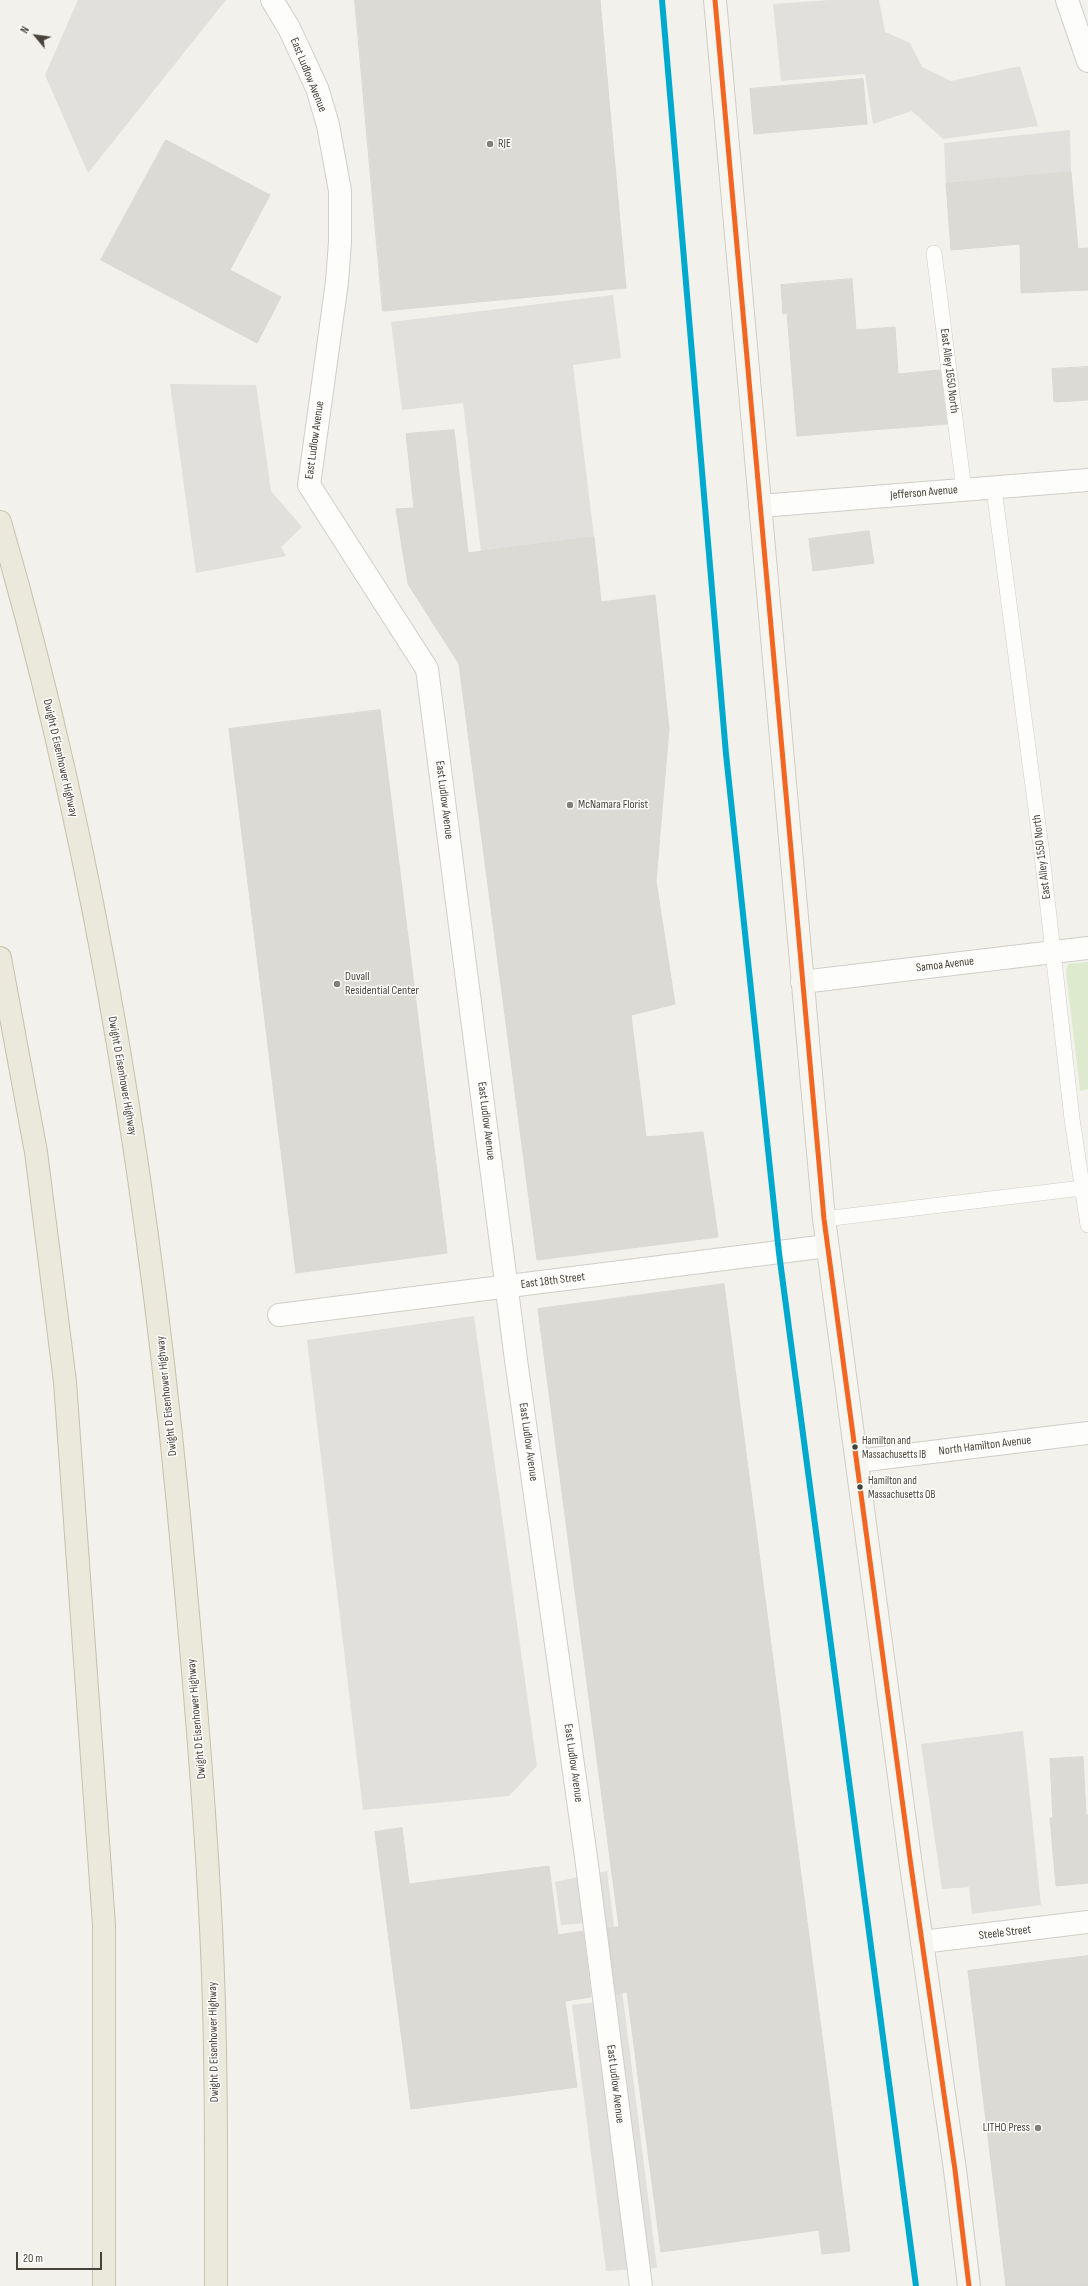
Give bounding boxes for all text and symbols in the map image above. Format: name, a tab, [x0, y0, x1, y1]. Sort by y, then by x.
north arrow	[16, 16, 56, 56]
text: N	[18, 24, 32, 36]
street label: East Ludlow Avenue	[287, 36, 329, 114]
place label: RJE	[498, 137, 511, 151]
marker: RJE	[485, 139, 495, 149]
street label: East Alley 1650 North	[937, 328, 961, 414]
street label: East Ludlow Avenue	[302, 400, 328, 480]
street label: Jefferson Avenue	[890, 483, 958, 503]
street label: Dwight D Eisenhower Highway	[39, 698, 81, 818]
street label: East Ludlow Avenue	[432, 760, 456, 840]
place label: McNamara Florist	[578, 798, 648, 812]
marker: McNamara Florist	[565, 800, 575, 810]
street label: East Alley 1550 North	[1030, 814, 1054, 900]
street label: Samoa Avenue	[915, 954, 975, 976]
place label: Duvall Residential Center	[345, 970, 419, 998]
marker: Duvall Residential Center	[332, 979, 342, 989]
street label: Dwight D Eisenhower Highway	[104, 1015, 140, 1137]
street label: East Ludlow Avenue	[474, 1081, 498, 1161]
street label: East 18th Street	[520, 1270, 586, 1292]
street label: Dwight D Eisenhower Highway	[154, 1335, 180, 1457]
street label: East Ludlow Avenue	[515, 1402, 541, 1482]
street label: North Hamilton Avenue	[938, 1433, 1032, 1459]
place label: Hamilton and Massachusetts IB	[862, 1434, 926, 1460]
marker: Hamilton and Massachusetts IB	[850, 1442, 860, 1452]
place label: Hamilton and Massachusetts OB	[868, 1474, 935, 1500]
marker: Hamilton and Massachusetts OB	[855, 1482, 865, 1492]
street label: Dwight D Eisenhower Highway	[185, 1658, 209, 1780]
street label: East Ludlow Avenue	[560, 1723, 586, 1803]
street label: Steele Street	[978, 1923, 1032, 1943]
street label: Dwight D Eisenhower Highway	[206, 1982, 222, 2102]
street label: East Ludlow Avenue	[603, 2044, 627, 2124]
place label: LITHO Press	[983, 2121, 1030, 2135]
marker: LITHO Press	[1033, 2123, 1043, 2133]
scale bar	[18, 2244, 104, 2270]
text: 20 m	[23, 2251, 43, 2266]

